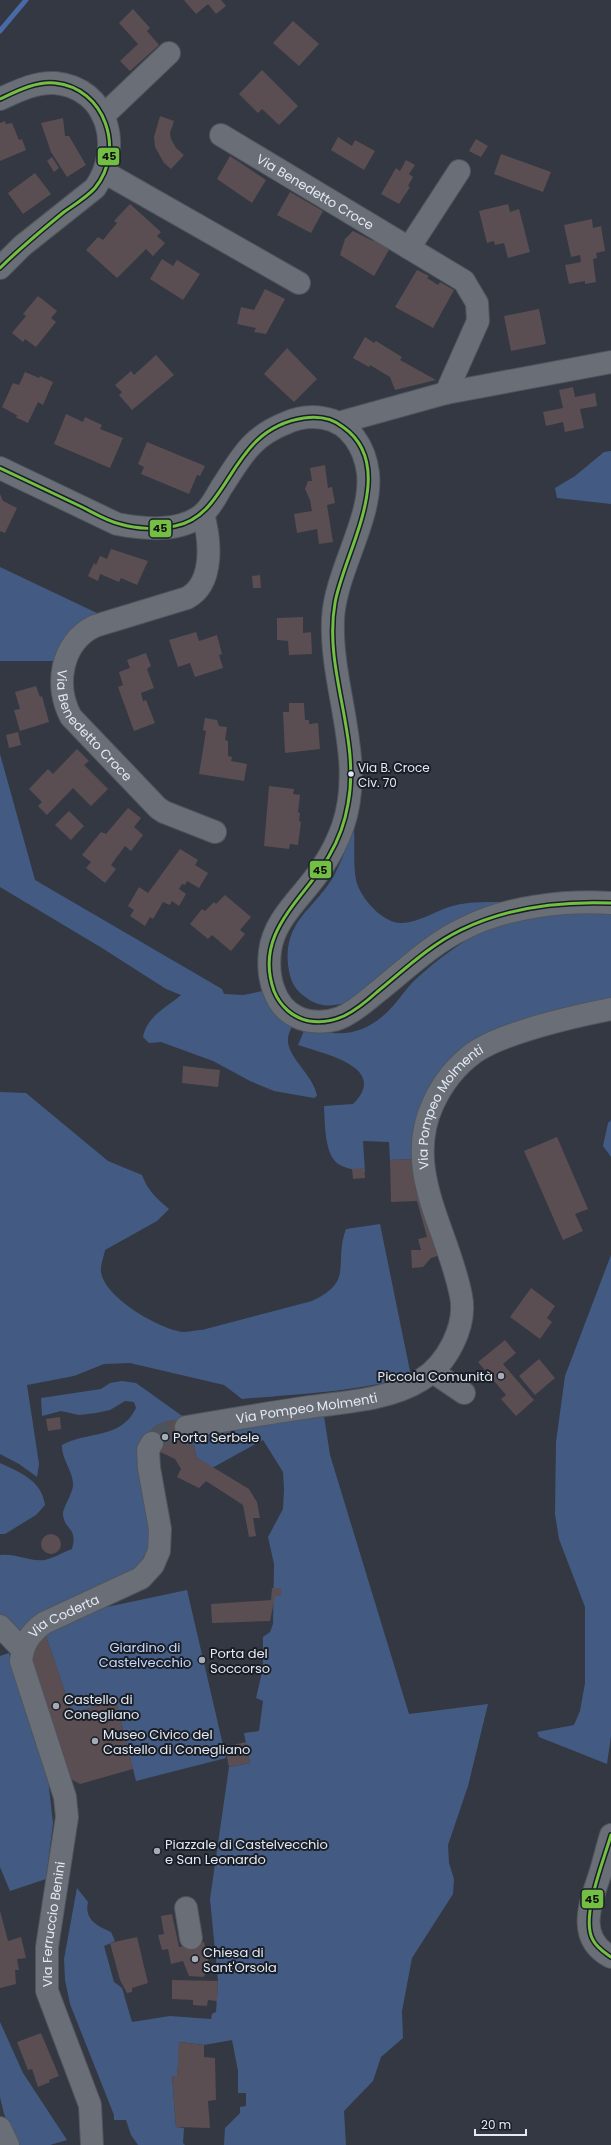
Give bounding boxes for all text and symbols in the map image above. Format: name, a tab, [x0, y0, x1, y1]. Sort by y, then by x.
line badge: 45	[97, 147, 120, 166]
text: 45	[102, 148, 116, 164]
street label: Via Benedetto Croce	[253, 149, 378, 234]
line badge: 45	[149, 519, 172, 538]
text: 45	[153, 520, 167, 536]
street label: Via Benedetto Croce	[52, 668, 137, 785]
place label: Via B. Croce Civ. 70	[358, 759, 430, 791]
marker: Via B. Croce Civ. 70	[346, 769, 356, 779]
line badge: 45	[309, 860, 332, 879]
text: 45	[313, 862, 327, 878]
street label: Via Pompeo Molmenti	[413, 1040, 487, 1171]
place label: Piccola Comunità	[378, 1367, 493, 1386]
marker: Piccola Comunità	[496, 1371, 506, 1381]
street label: Via Pompeo Molmenti	[234, 1388, 379, 1428]
place label: Porta Serbele	[173, 1428, 259, 1447]
marker: Porta Serbele	[160, 1432, 170, 1442]
street label: Via Coderta	[23, 1589, 102, 1642]
park label: Giardino di Castelvecchio	[99, 1638, 191, 1672]
place label: Porta del Soccorso	[210, 1644, 270, 1678]
marker: Porta del Soccorso	[197, 1655, 207, 1665]
place label: Castello di Conegliano	[64, 1690, 139, 1724]
marker: Castello di Conegliano	[51, 1701, 61, 1711]
place label: Museo Civico del Castello di Conegliano	[103, 1725, 250, 1759]
marker: Museo Civico del Castello di Conegliano	[90, 1736, 100, 1746]
place label: Piazzale di Castelvecchio e San Leonardo	[165, 1835, 328, 1869]
marker: Piazzale di Castelvecchio e San Leonardo	[152, 1846, 162, 1856]
street label: Via Ferruccio Benini	[37, 1860, 70, 1987]
line badge: 45	[581, 1889, 604, 1909]
text: 45	[585, 1891, 599, 1907]
place label: Chiesa di Sant'Orsola	[203, 1943, 277, 1977]
marker: Chiesa di Sant'Orsola	[190, 1954, 200, 1964]
scale bar	[475, 2111, 526, 2137]
text: 20 m	[481, 2116, 511, 2133]

